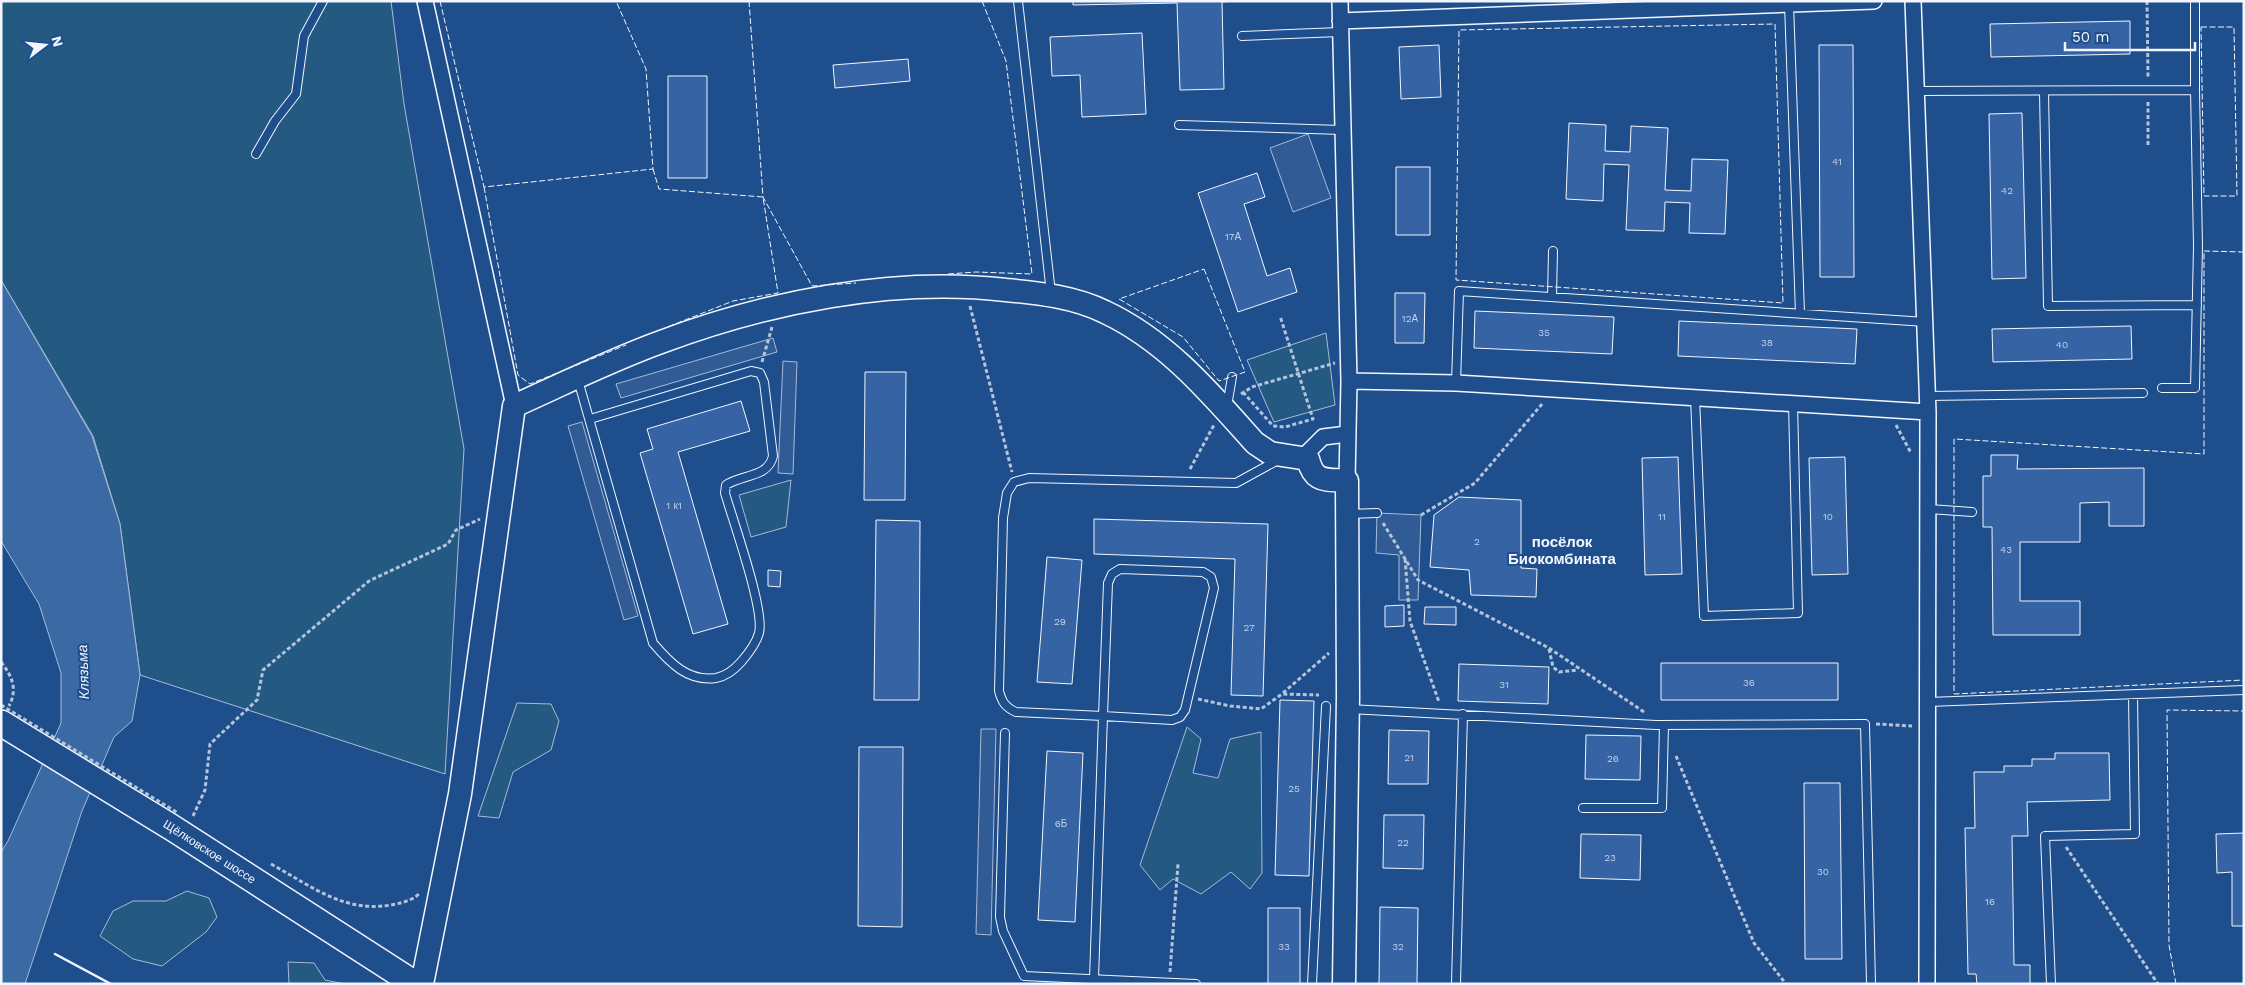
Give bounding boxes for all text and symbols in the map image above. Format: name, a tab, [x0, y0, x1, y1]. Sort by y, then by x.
north arrow	[20, 20, 70, 70]
scale bar	[2065, 20, 2195, 52]
text: 50 m	[2072, 28, 2109, 46]
text: N	[48, 34, 67, 49]
house number: 41	[1832, 156, 1842, 167]
house number: 42	[2001, 185, 2013, 196]
house number: 17А	[1225, 231, 1241, 242]
house number: 12А	[1402, 313, 1419, 324]
house number: 35	[1538, 327, 1550, 338]
house number: 38	[1761, 337, 1773, 348]
house number: 40	[2056, 339, 2068, 350]
house number: 1 к1	[666, 500, 682, 511]
house number: 11	[1658, 511, 1666, 522]
house number: 10	[1823, 511, 1833, 522]
district label: посёлок Биокомбината	[1508, 533, 1617, 568]
house number: 2	[1474, 536, 1480, 547]
house number: 43	[2000, 544, 2012, 555]
house number: 29	[1054, 616, 1066, 627]
house number: 27	[1243, 622, 1255, 633]
water label: Клязьма	[74, 644, 92, 700]
house number: 36	[1743, 677, 1755, 688]
house number: 31	[1499, 679, 1509, 690]
house number: 21	[1404, 752, 1414, 763]
house number: 26	[1607, 753, 1619, 764]
house number: 25	[1288, 783, 1300, 794]
street label: Щёлковское шоссе	[161, 817, 259, 887]
house number: 6Б	[1055, 818, 1068, 829]
house number: 22	[1397, 837, 1409, 848]
house number: 23	[1604, 852, 1616, 863]
house number: 30	[1817, 866, 1829, 877]
house number: 16	[1985, 896, 1995, 907]
house number: 33	[1278, 941, 1290, 952]
house number: 32	[1392, 941, 1404, 952]

